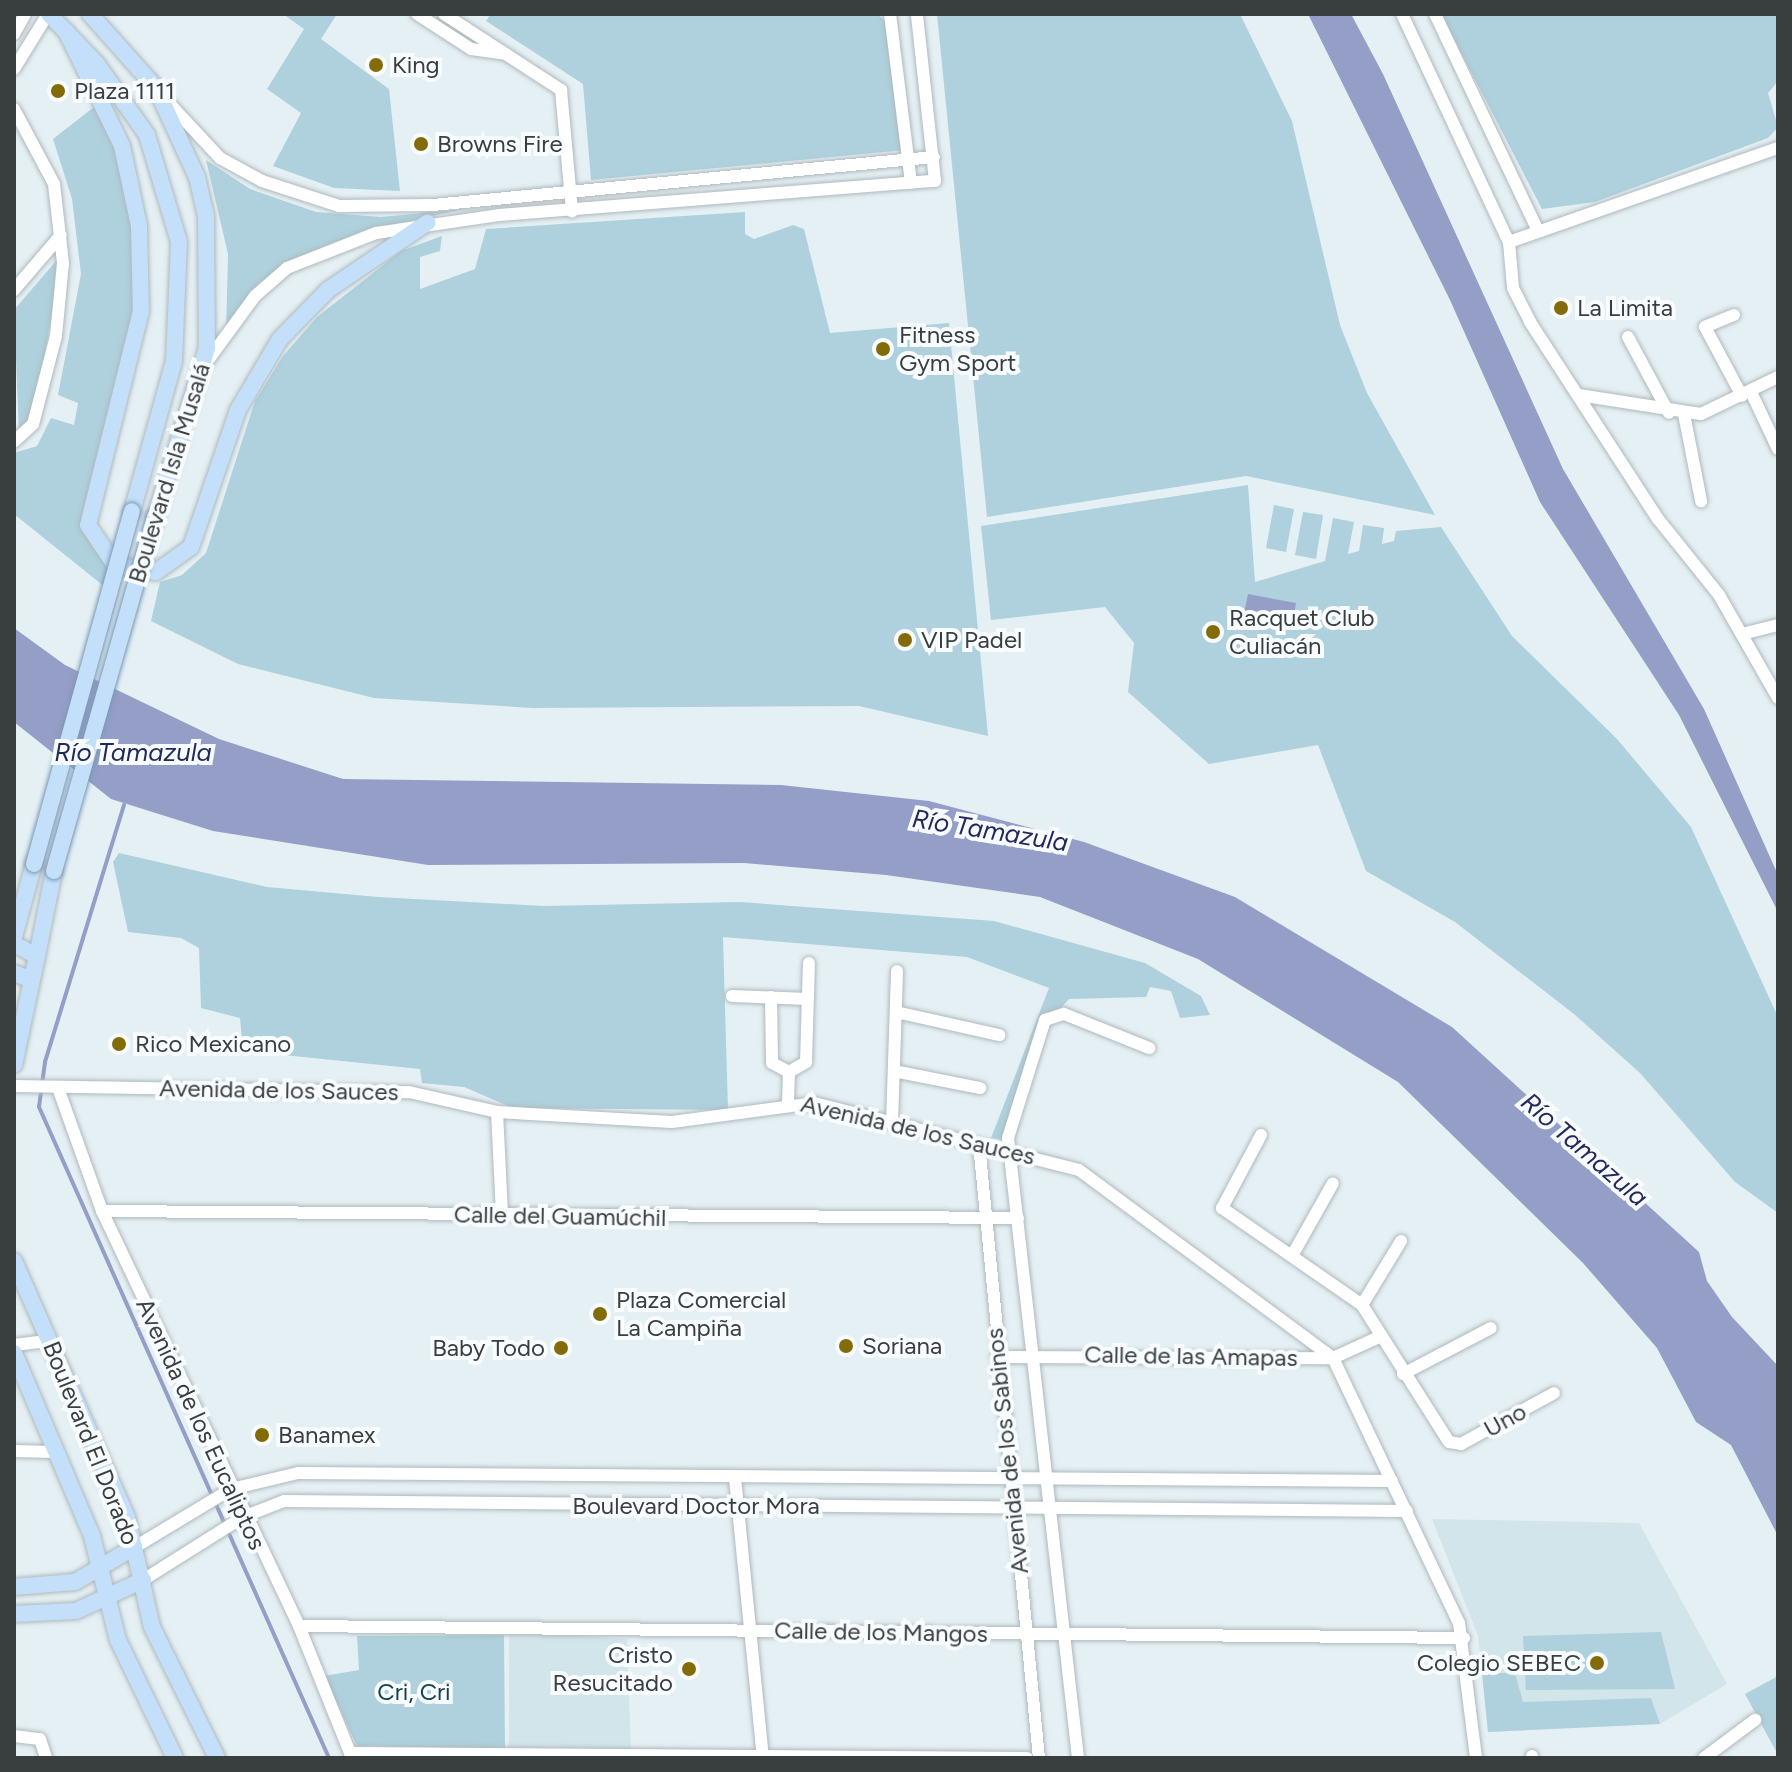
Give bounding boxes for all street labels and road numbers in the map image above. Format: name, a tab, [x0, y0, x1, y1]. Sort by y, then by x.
street label: Boulevard Isla Musalá	[122, 360, 216, 586]
street label: Avenida de los Sauces	[159, 1074, 399, 1106]
street label: Avenida de los Sauces	[798, 1089, 1038, 1171]
street label: Calle del Guamúchil	[454, 1200, 666, 1232]
street label: Avenida de los Eucaliptos	[130, 1294, 272, 1554]
street label: Avenida de los Sabinos	[980, 1327, 1034, 1575]
street label: Boulevard El Dorado	[37, 1337, 145, 1549]
street label: Calle de las Amapas	[1084, 1340, 1298, 1372]
street label: Uno	[1479, 1397, 1531, 1443]
street label: Boulevard Doctor Mora	[572, 1492, 820, 1520]
street label: Calle de los Mangos	[774, 1616, 988, 1648]

